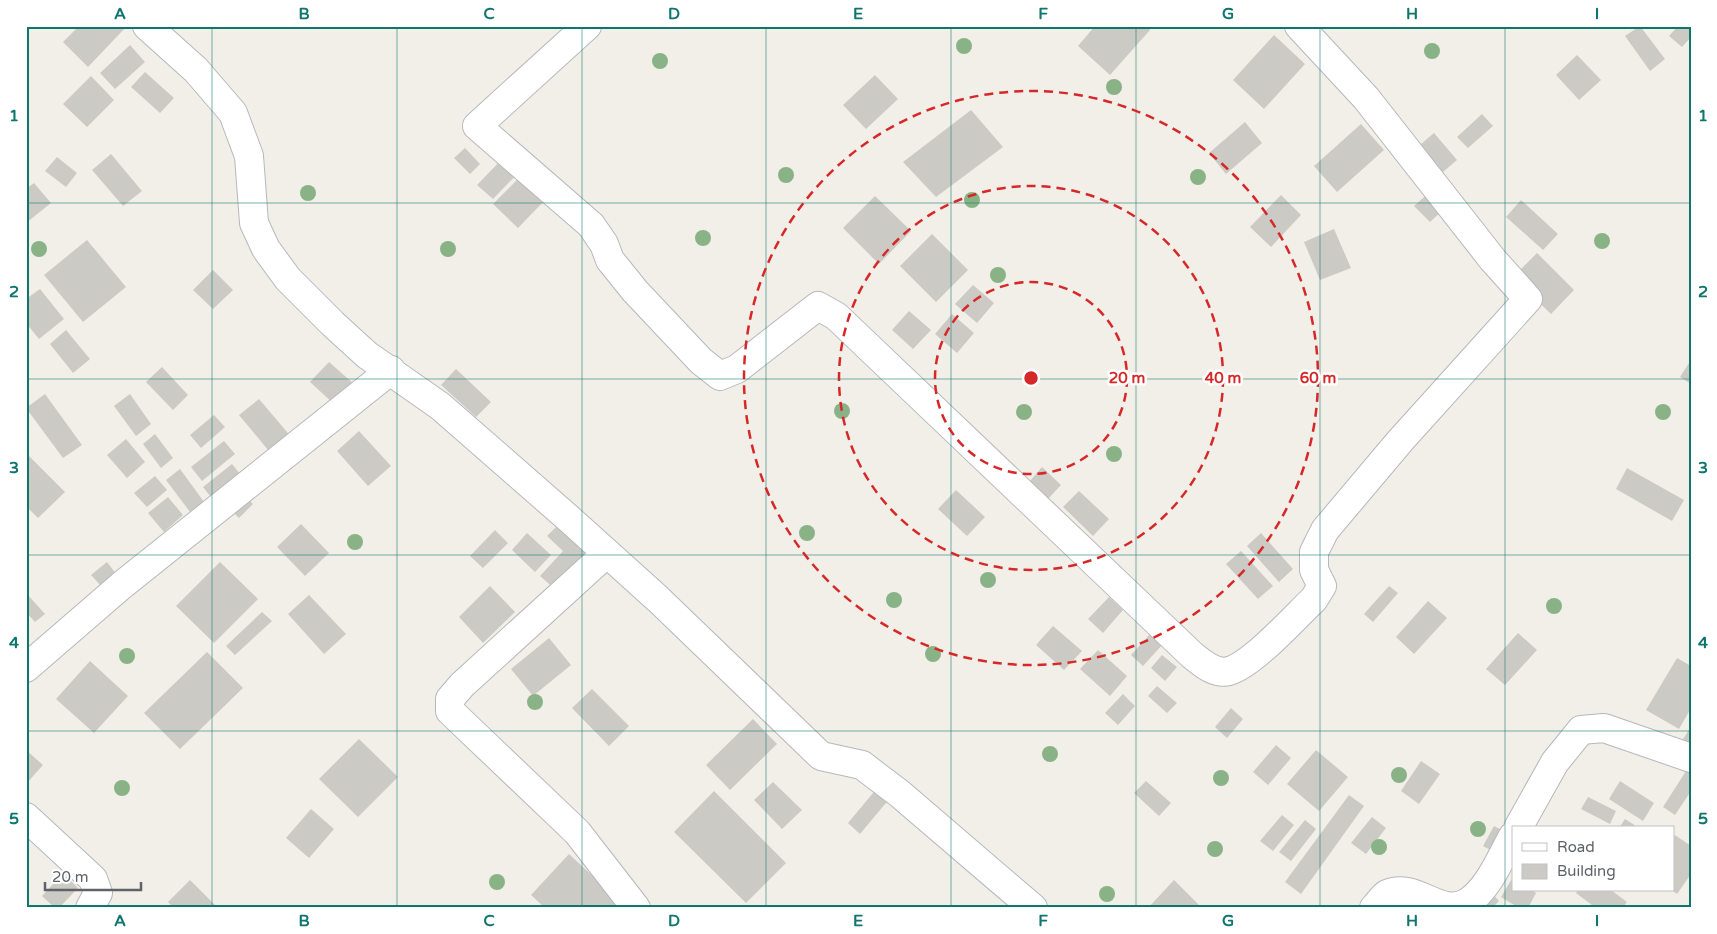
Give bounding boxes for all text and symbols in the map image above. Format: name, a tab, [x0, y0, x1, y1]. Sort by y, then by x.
text: A	[114, 4, 126, 24]
text: B	[298, 4, 310, 24]
text: C	[483, 4, 495, 24]
text: D	[668, 4, 680, 24]
text: E	[853, 4, 863, 24]
text: F	[1038, 4, 1048, 24]
text: G	[1222, 4, 1234, 24]
text: H	[1406, 4, 1418, 24]
text: I	[1595, 4, 1599, 24]
text: 1	[9, 106, 19, 126]
text: 1	[1698, 106, 1708, 126]
text: 2	[9, 282, 19, 302]
text: 2	[1698, 282, 1708, 302]
centre of rings	[1022, 369, 1040, 387]
text: 20 m	[1109, 369, 1145, 387]
text: 40 m	[1205, 369, 1241, 387]
text: 60 m	[1300, 369, 1336, 387]
text: 3	[9, 458, 19, 478]
text: 3	[1698, 458, 1708, 478]
text: 4	[9, 633, 19, 653]
text: 4	[1698, 633, 1708, 653]
text: 5	[9, 809, 19, 829]
text: 5	[1698, 809, 1708, 829]
legend	[1512, 826, 1674, 892]
text: Road	[1557, 838, 1595, 856]
scale bar	[45, 859, 141, 891]
text: Building	[1557, 862, 1616, 880]
text: 20 m	[52, 868, 89, 886]
text: A	[114, 911, 126, 931]
text: B	[298, 911, 310, 931]
text: C	[483, 911, 495, 931]
text: D	[668, 911, 680, 931]
text: E	[853, 911, 863, 931]
text: F	[1038, 911, 1048, 931]
text: G	[1222, 911, 1234, 931]
text: H	[1406, 911, 1418, 931]
text: I	[1595, 911, 1599, 931]

